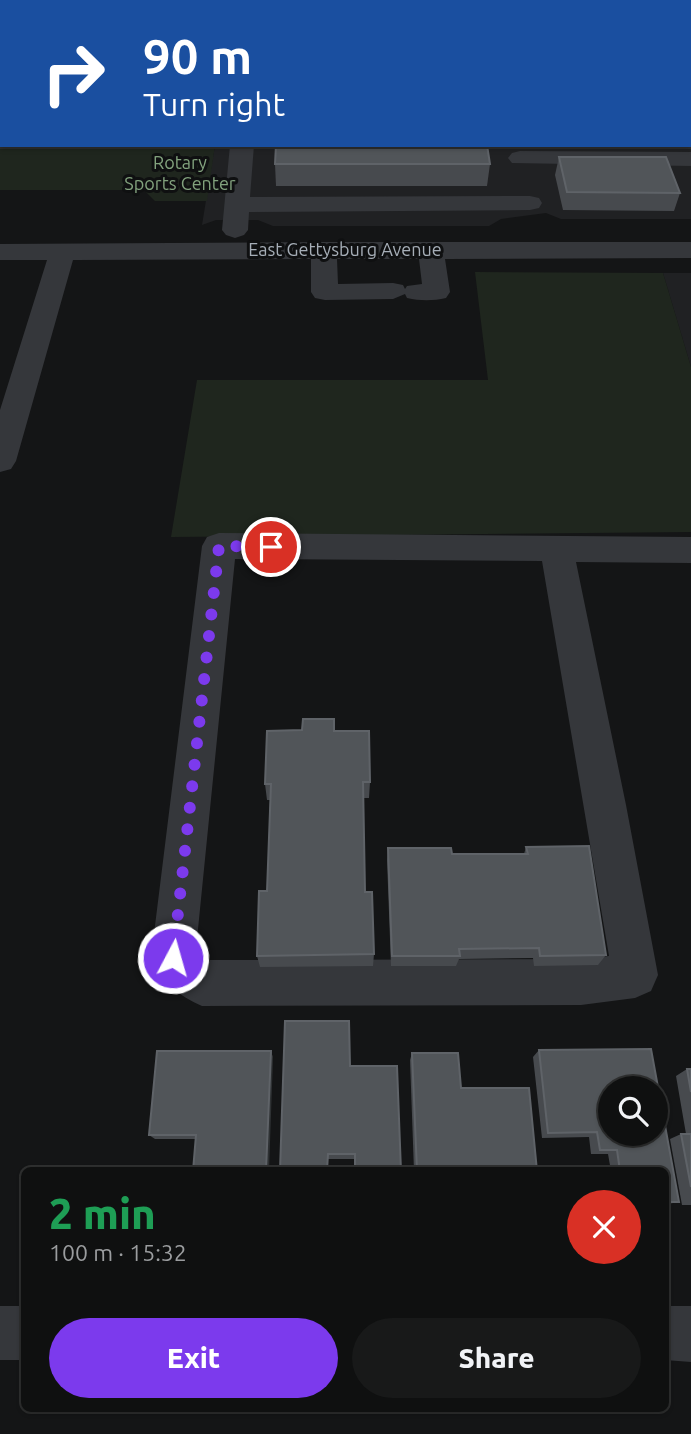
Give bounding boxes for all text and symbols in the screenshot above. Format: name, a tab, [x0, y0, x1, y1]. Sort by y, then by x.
icon: right	[28, 28, 119, 119]
text: 90 m	[143, 28, 252, 83]
text: Turn right	[143, 86, 285, 122]
park label: Rotary Sports Center	[124, 152, 236, 193]
street label: East Gettysburg Avenue	[248, 239, 442, 259]
pin	[241, 517, 301, 577]
icon: arrive	[252, 528, 290, 566]
position arrow	[136, 921, 210, 995]
map controls	[598, 1076, 668, 1146]
button: search	[598, 1076, 668, 1146]
text: 2 min	[49, 1190, 156, 1237]
button: close	[567, 1190, 641, 1264]
text: 100 m · 15:32	[49, 1240, 187, 1265]
button: Exit	[49, 1318, 338, 1398]
button: Share	[352, 1318, 641, 1398]

